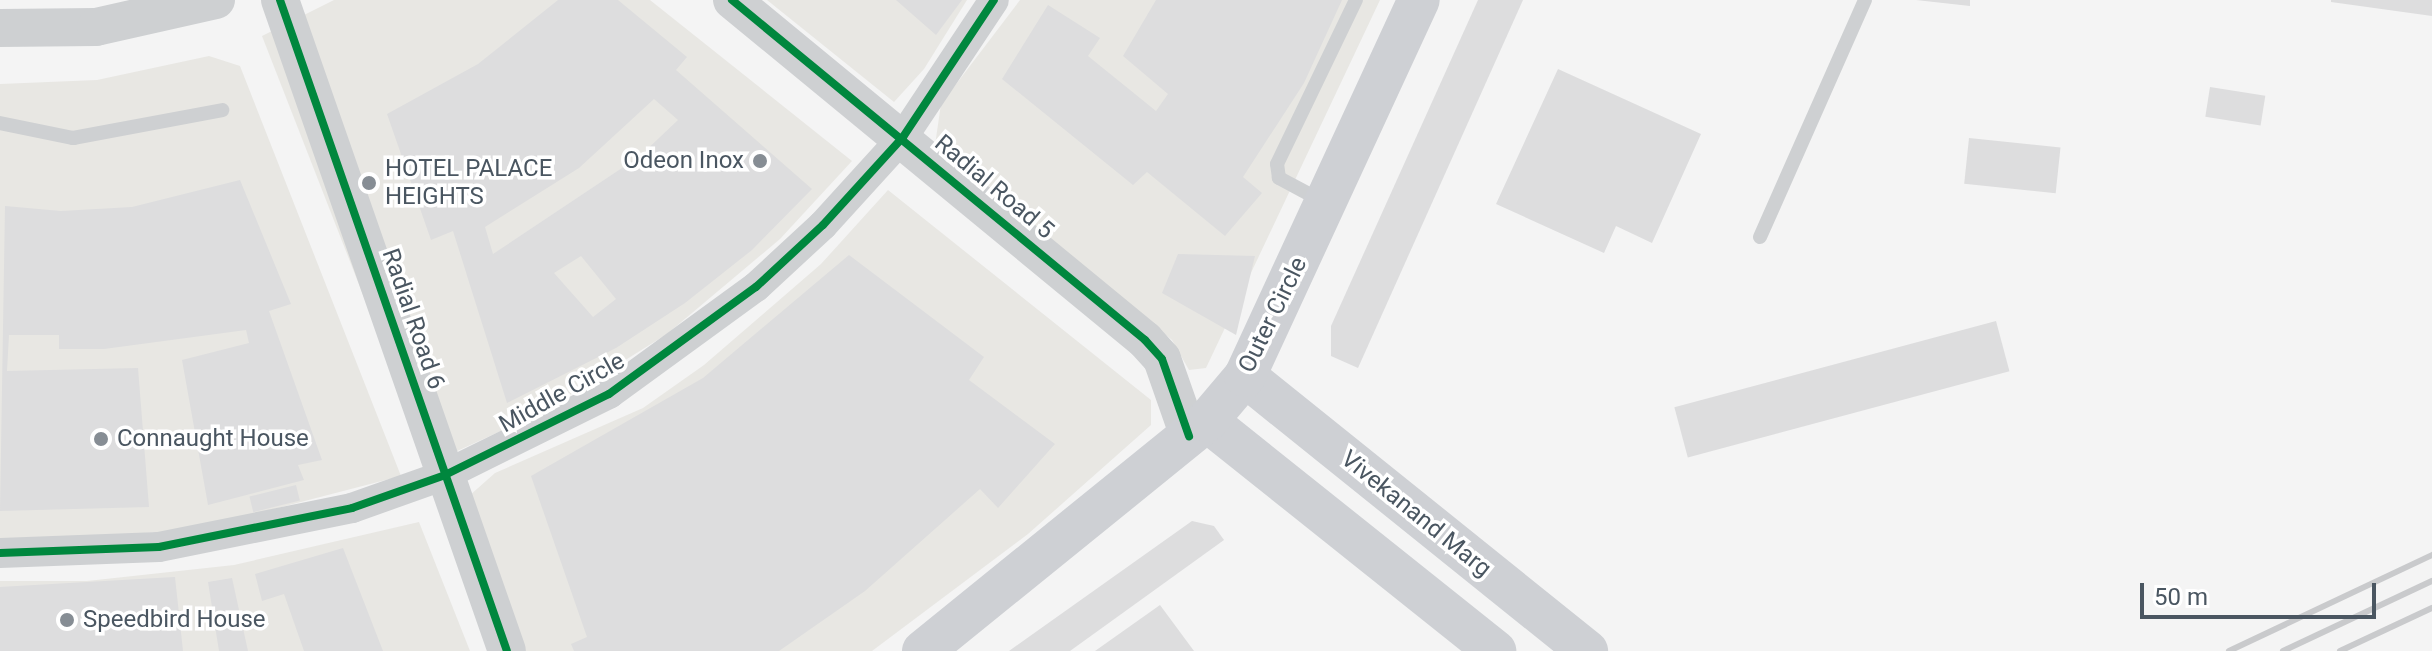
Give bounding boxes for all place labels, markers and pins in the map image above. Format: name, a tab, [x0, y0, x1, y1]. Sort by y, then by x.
place label: Odeon Inox	[623, 147, 744, 175]
marker: Odeon Inox	[751, 152, 769, 170]
place label: HOTEL PALACE HEIGHTS	[385, 155, 552, 211]
marker: HOTEL PALACE HEIGHTS	[360, 174, 378, 192]
place label: Connaught House	[117, 425, 309, 453]
marker: Connaught House	[92, 430, 110, 448]
place label: Speedbird House	[83, 606, 266, 634]
marker: Speedbird House	[58, 611, 76, 629]

